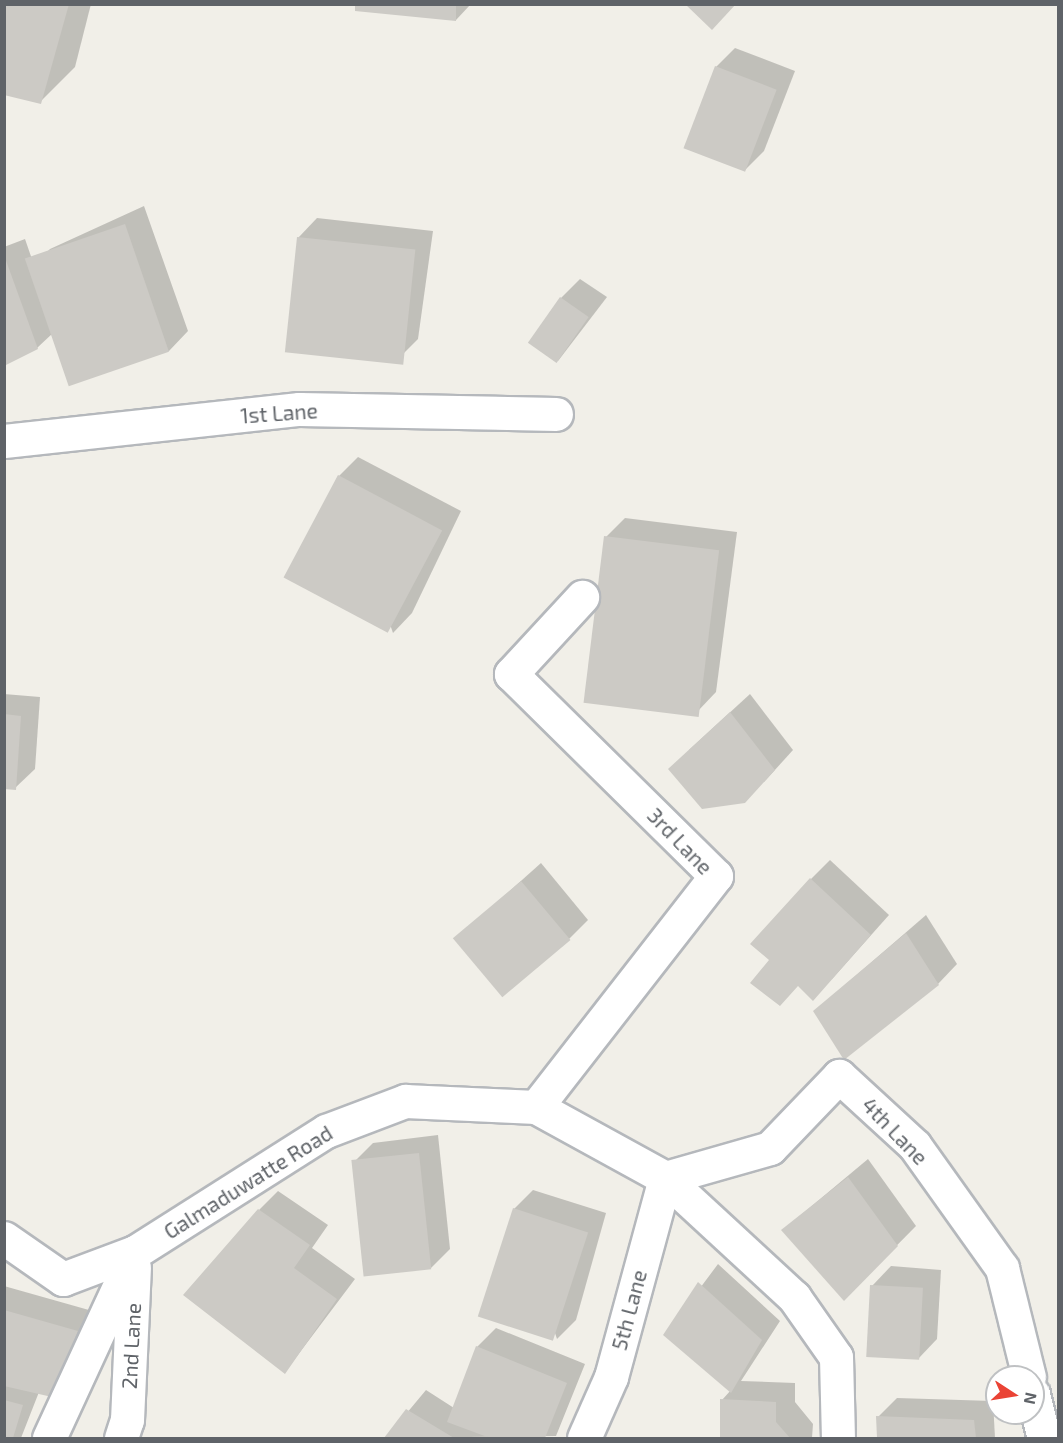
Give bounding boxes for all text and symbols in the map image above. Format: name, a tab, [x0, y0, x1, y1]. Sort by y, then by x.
street label: 1st Lane	[239, 398, 319, 428]
street label: 3rd Lane	[642, 803, 718, 879]
street label: 4th Lane	[857, 1092, 933, 1170]
street label: Galmaduwatte Road	[159, 1120, 337, 1244]
street label: 5th Lane	[606, 1267, 652, 1353]
street label: 2nd Lane	[116, 1302, 146, 1390]
north arrow	[985, 1365, 1045, 1425]
text: N	[1021, 1391, 1042, 1406]

